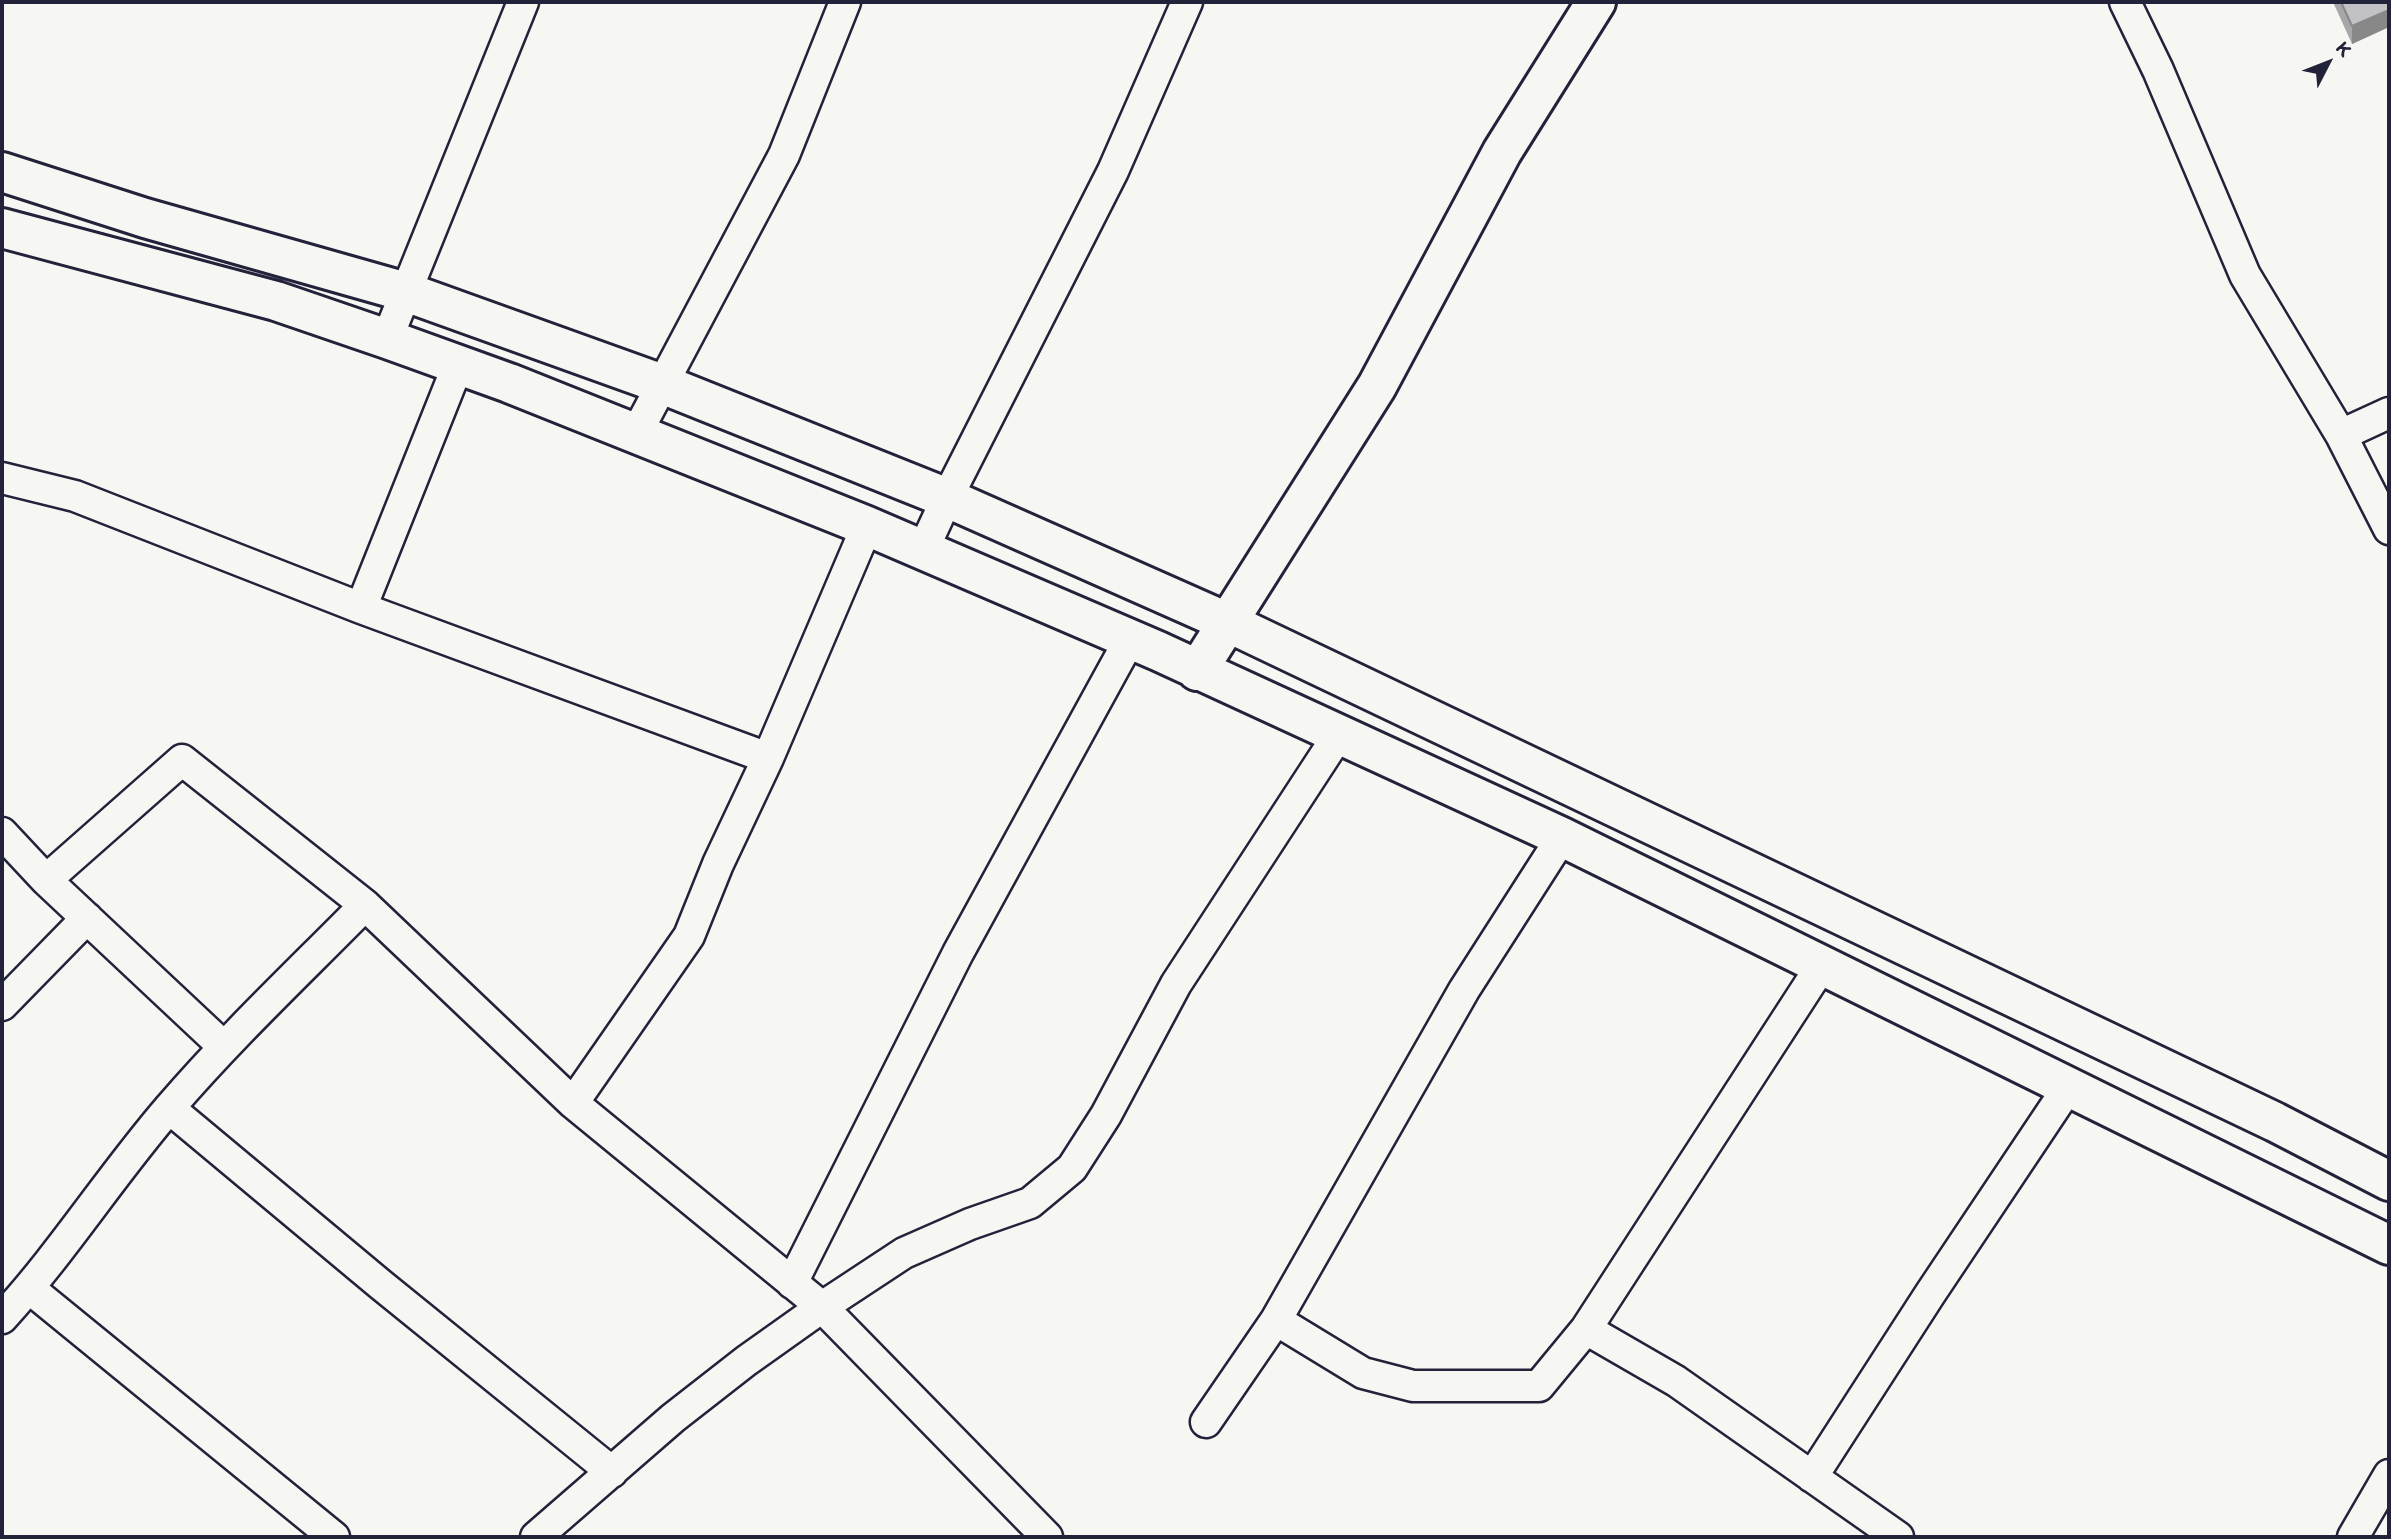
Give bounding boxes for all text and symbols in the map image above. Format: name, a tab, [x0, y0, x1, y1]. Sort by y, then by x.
north arrow	[2293, 28, 2363, 98]
text: K	[2331, 36, 2357, 61]

